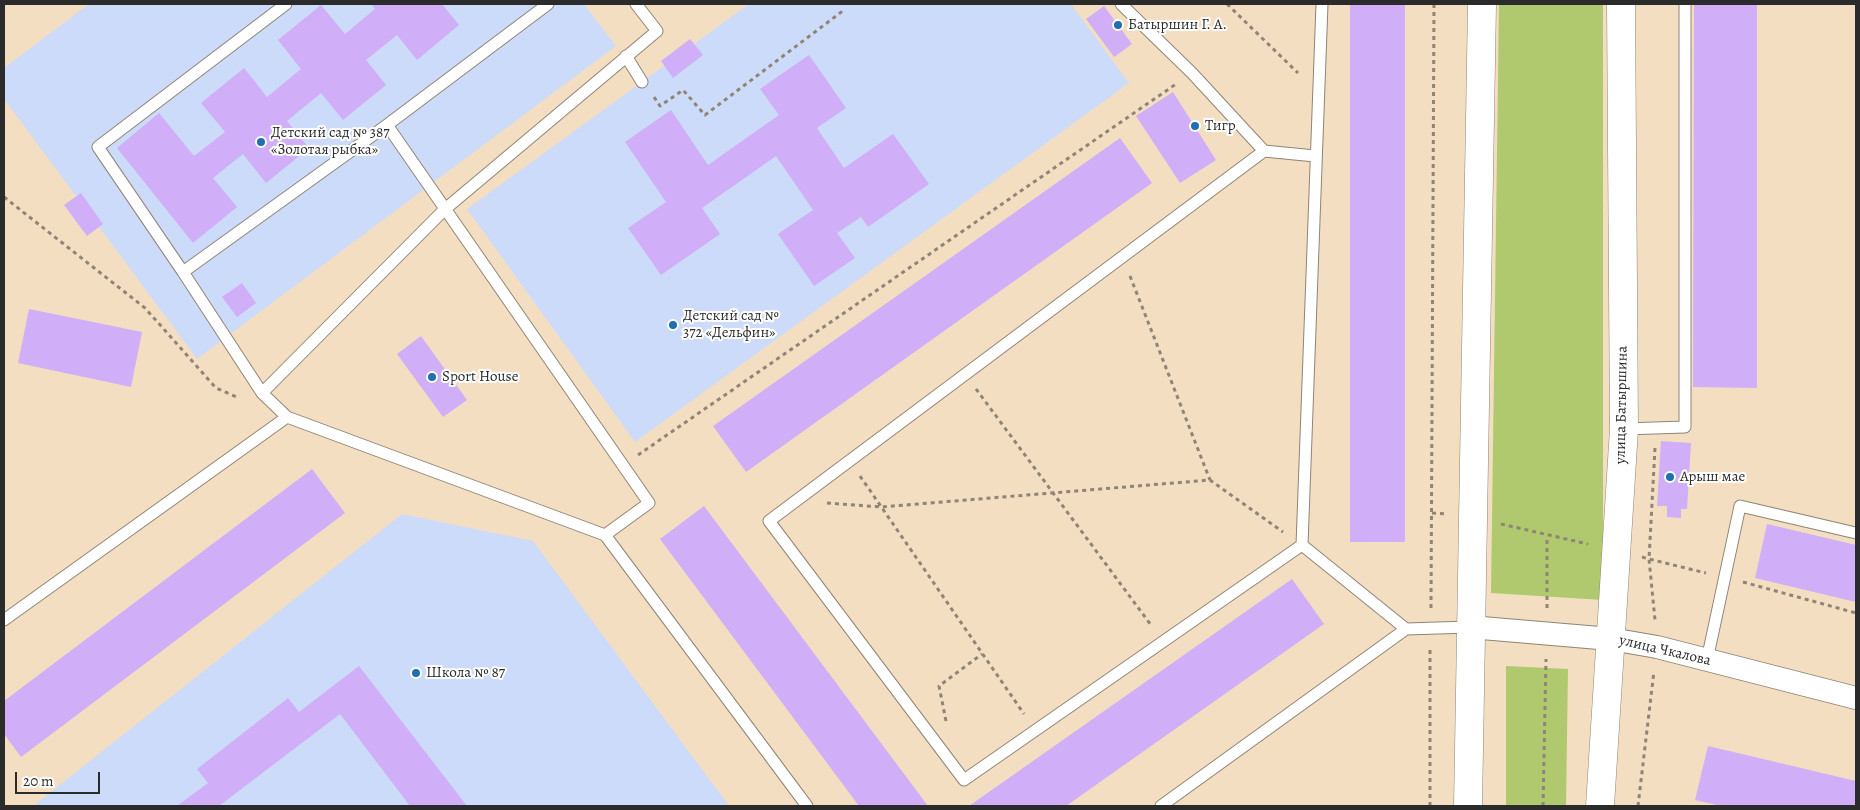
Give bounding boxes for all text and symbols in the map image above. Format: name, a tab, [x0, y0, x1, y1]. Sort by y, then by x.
place label: Батыршин Г. А.	[1128, 16, 1227, 34]
marker: Батыршин Г. А.	[1112, 19, 1124, 31]
place label: Тигр	[1205, 117, 1236, 135]
marker: Тигр	[1189, 120, 1201, 132]
place label: Детский сад № 387 «Золотая рыбка»	[271, 124, 390, 159]
marker: Детский сад № 387 «Золотая рыбка»	[255, 136, 267, 148]
place label: Детский сад № 372 «Дельфин»	[683, 307, 779, 342]
marker: Детский сад № 372 «Дельфин»	[667, 319, 679, 331]
street label: улица Батыршина	[1612, 346, 1632, 464]
place label: Sport House	[442, 368, 518, 386]
marker: Sport House	[426, 371, 438, 383]
place label: Арыш мае	[1680, 468, 1745, 486]
marker: Арыш мае	[1664, 471, 1676, 483]
street label: улица Чкалова	[1617, 632, 1713, 670]
place label: Школа № 87	[426, 664, 505, 682]
marker: Школа № 87	[410, 667, 422, 679]
scale bar	[18, 762, 102, 794]
text: 20 m	[23, 771, 54, 791]

